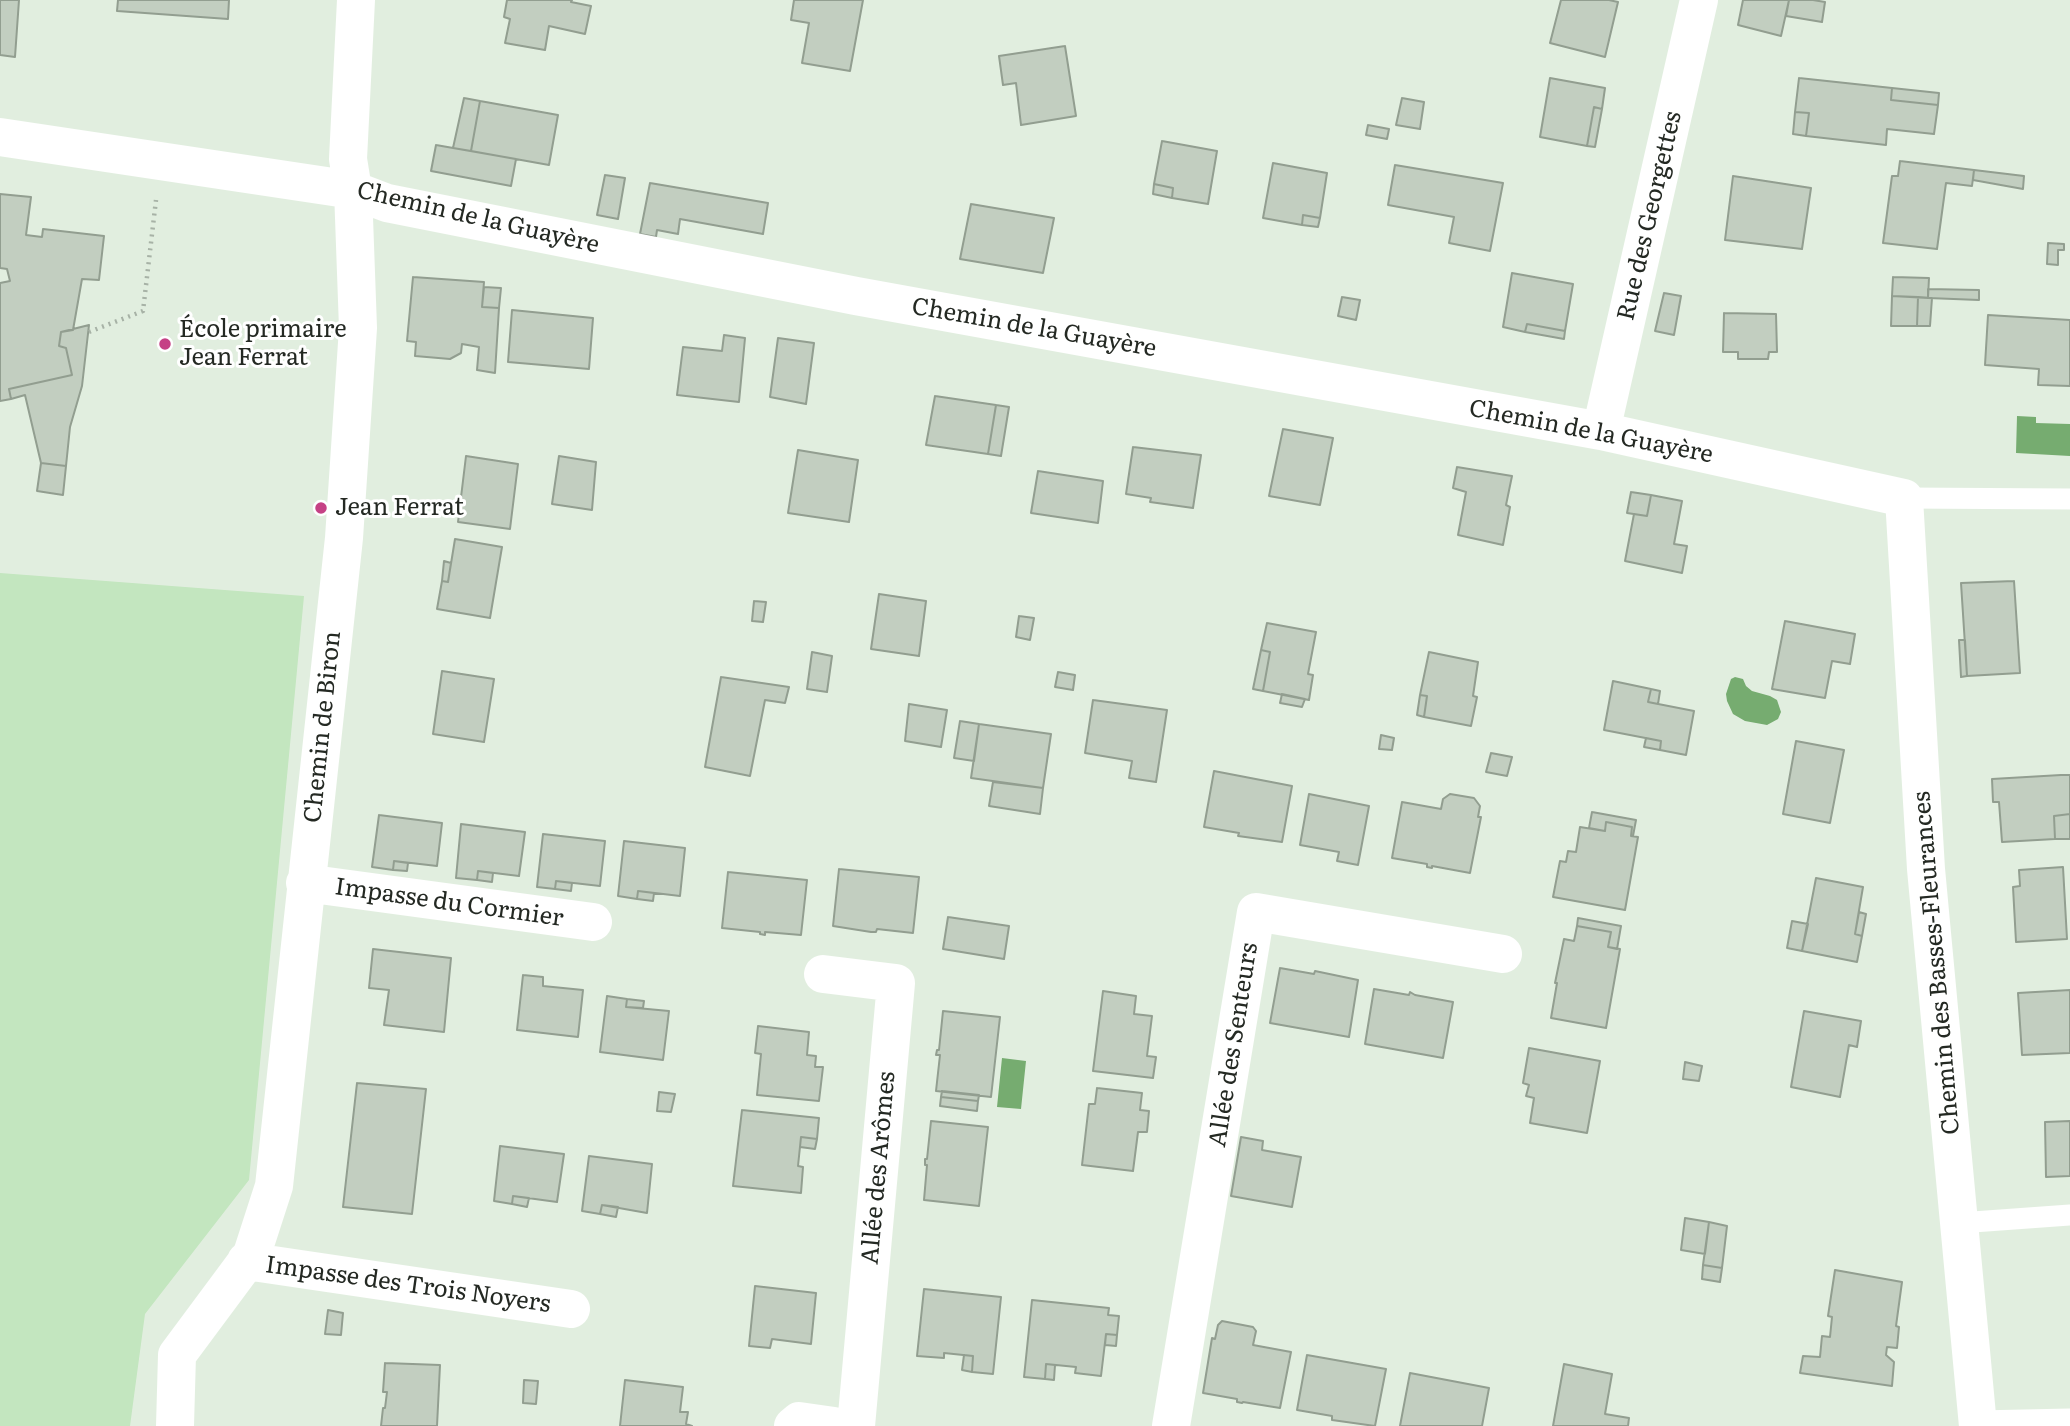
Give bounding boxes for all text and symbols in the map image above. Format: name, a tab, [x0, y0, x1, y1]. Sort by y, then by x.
street label: Rue des Georgettes	[1612, 109, 1688, 323]
street label: Chemin de la Guayère	[354, 176, 602, 260]
street label: Chemin de la Guayère	[909, 292, 1159, 364]
place label: École primaire Jean Ferrat	[179, 316, 347, 372]
marker: École primaire Jean Ferrat	[157, 336, 173, 352]
street label: Chemin de la Guayère	[1467, 394, 1715, 470]
place label: Jean Ferrat	[335, 494, 464, 522]
marker: Jean Ferrat	[313, 500, 329, 516]
street label: Chemin de Biron	[299, 630, 347, 824]
street label: Chemin des Basses-Fleurances	[1908, 790, 1966, 1136]
street label: Impasse du Cormier	[333, 873, 565, 933]
street label: Allée des Senteurs	[1204, 941, 1264, 1149]
street label: Allée des Arômes	[856, 1070, 902, 1266]
street label: Impasse des Trois Noyers	[264, 1251, 552, 1319]

